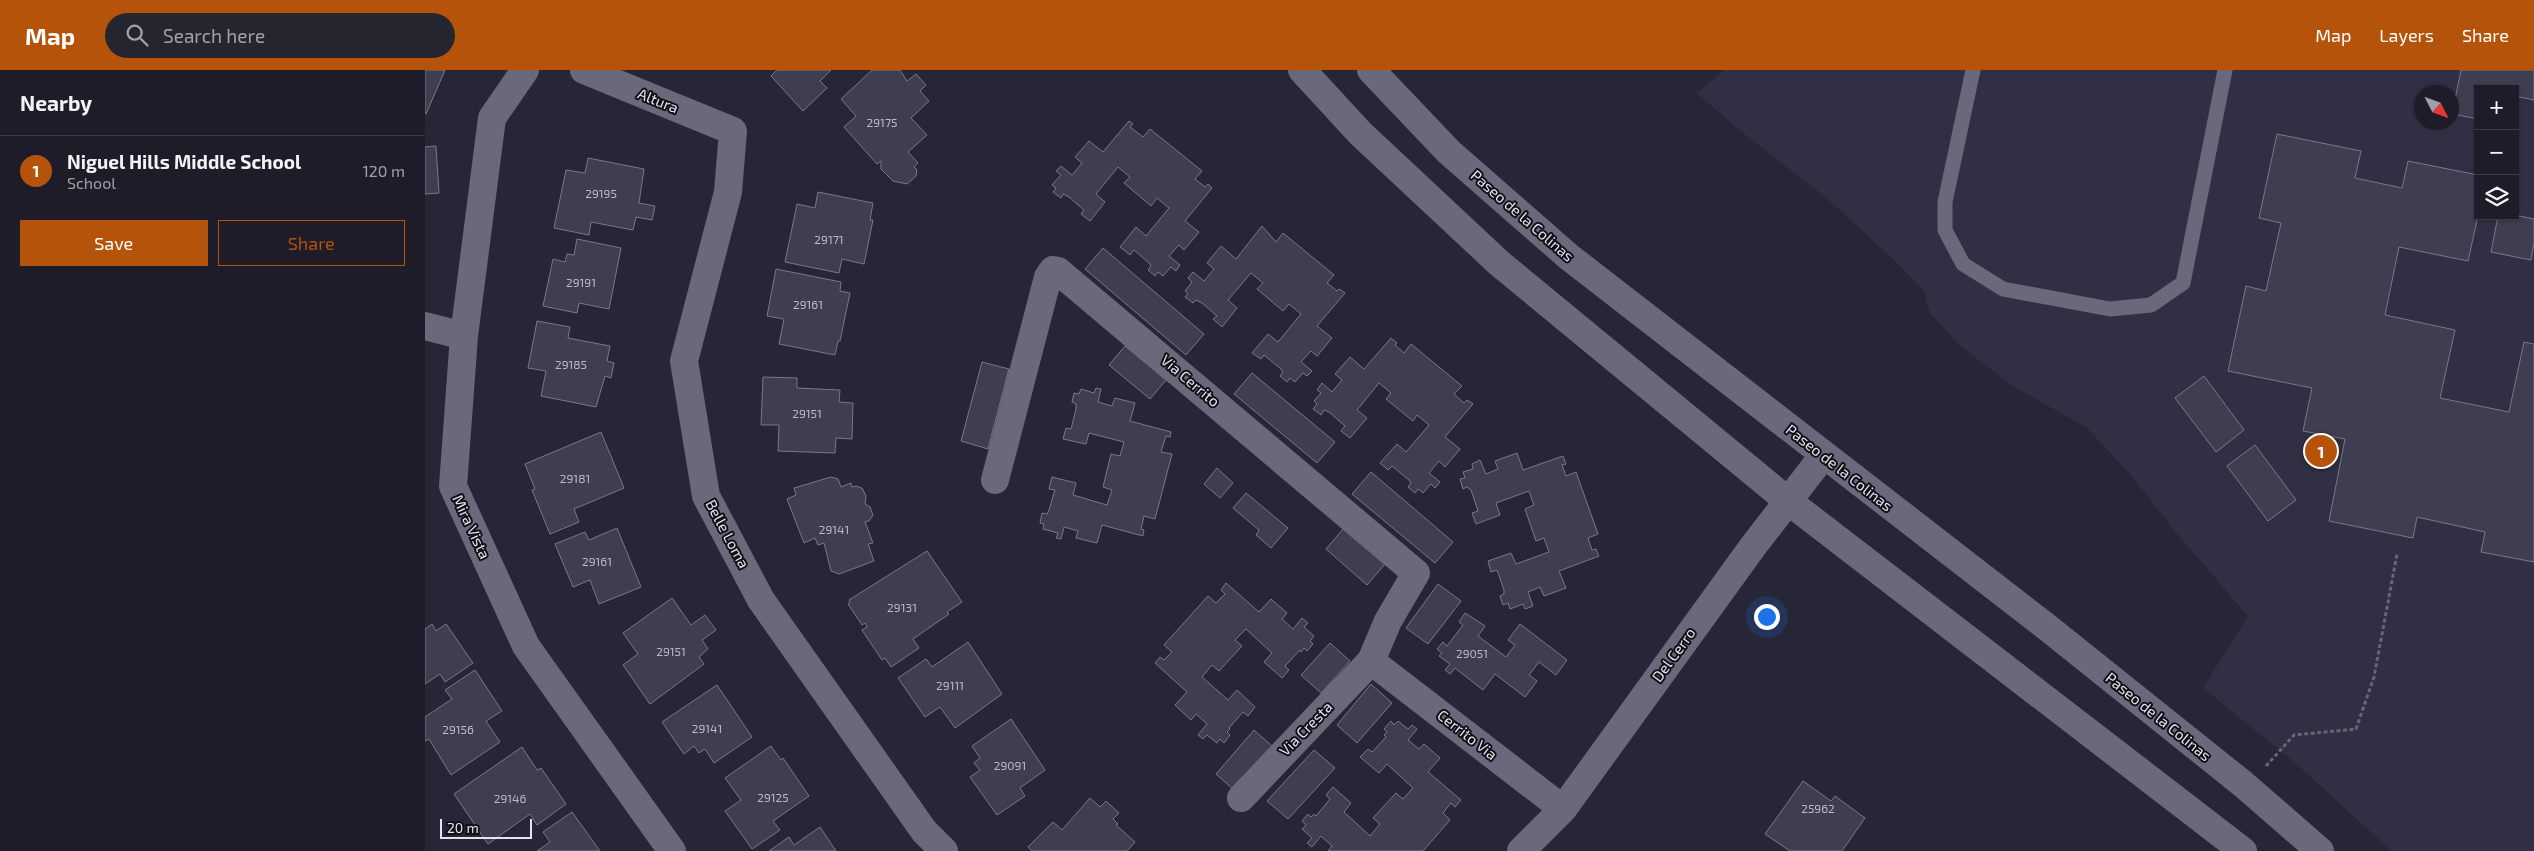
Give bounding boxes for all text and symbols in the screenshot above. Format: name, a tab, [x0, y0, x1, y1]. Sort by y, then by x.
search box	[105, 13, 455, 58]
text: Map	[25, 21, 75, 50]
icon: search	[123, 21, 151, 49]
text: Search here	[163, 24, 265, 47]
text: Map	[2315, 24, 2351, 46]
text: Layers	[2379, 24, 2434, 46]
text: Share	[2462, 24, 2509, 46]
street label: Altura	[635, 84, 681, 116]
north arrow	[2414, 85, 2459, 130]
map controls	[2474, 85, 2519, 220]
button: +	[2474, 85, 2519, 130]
text: Nearby	[20, 90, 92, 115]
house number: 29175	[867, 115, 897, 129]
button: −	[2474, 130, 2519, 175]
text: Niguel Hills Middle School	[67, 150, 301, 173]
text: 1	[33, 161, 39, 180]
text: 120 m	[362, 161, 405, 180]
street label: Paseo de la Colinas	[1468, 166, 1578, 265]
text: School	[67, 173, 116, 192]
button: layers	[2474, 175, 2519, 220]
house number: 29195	[585, 186, 617, 200]
button: Save	[20, 220, 208, 266]
button: Share	[218, 220, 405, 266]
house number: 29171	[814, 232, 844, 246]
house number: 29191	[566, 275, 596, 289]
house number: 29161	[793, 297, 823, 311]
street label: Via Cerrito	[1158, 351, 1224, 410]
house number: 29185	[555, 357, 587, 371]
house number: 29151	[792, 406, 822, 420]
street label: Paseo de la Colinas	[1783, 420, 1897, 514]
pin: 1	[2305, 432, 2337, 470]
house number: 29181	[560, 471, 590, 485]
street label: Mira Vista	[449, 492, 495, 561]
street label: Belle Loma	[702, 496, 753, 571]
house number: 29141	[819, 522, 849, 536]
house number: 29161	[582, 554, 612, 568]
house number: 29131	[887, 600, 917, 614]
your location	[1754, 604, 1780, 630]
street label: Del Cerro	[1648, 624, 1699, 685]
house number: 29151	[656, 644, 686, 658]
house number: 29051	[1456, 646, 1488, 660]
street label: Paseo de la Colinas	[2102, 668, 2215, 764]
house number: 29111	[936, 678, 964, 692]
street label: Via Cresta	[1275, 697, 1336, 759]
street label: Cerrito Via	[1434, 705, 1501, 763]
house number: 29141	[692, 721, 722, 735]
house number: 29156	[442, 722, 474, 736]
house number: 29091	[994, 758, 1026, 772]
house number: 29125	[757, 790, 789, 804]
house number: 29146	[494, 791, 526, 805]
house number: 25962	[1801, 801, 1835, 815]
scale bar	[440, 816, 533, 839]
text: 20 m	[447, 819, 479, 836]

